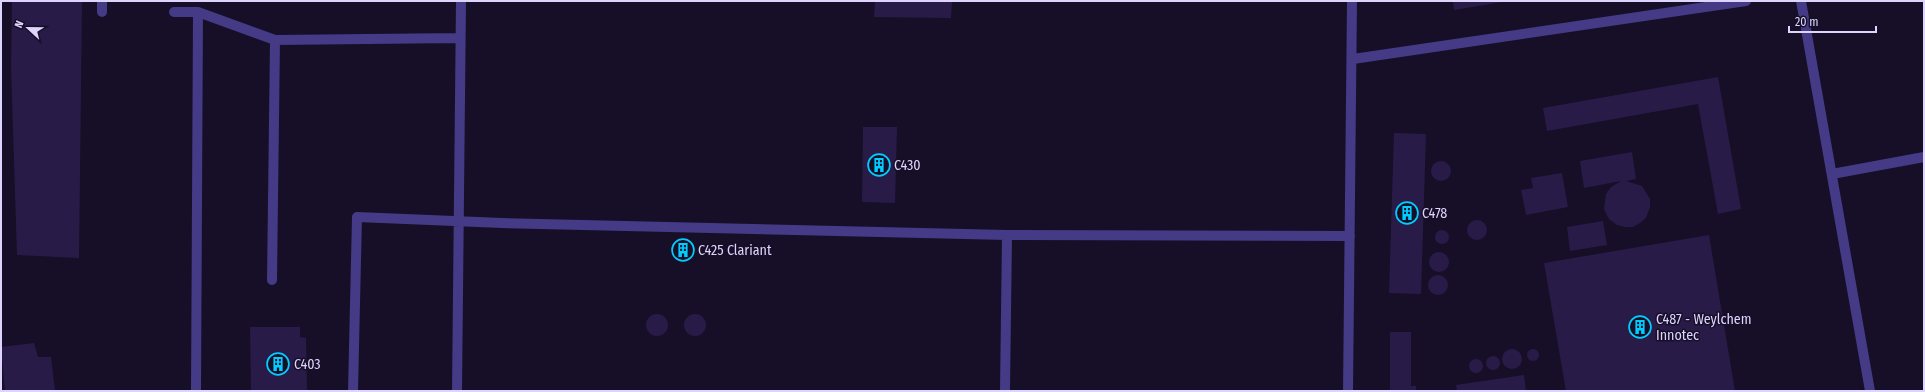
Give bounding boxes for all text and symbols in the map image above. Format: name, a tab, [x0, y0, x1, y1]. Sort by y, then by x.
north arrow	[8, 8, 48, 48]
scale bar	[1789, 8, 1876, 34]
text: 20 m	[1795, 15, 1819, 29]
text: N	[12, 19, 26, 30]
building icon: C430	[866, 152, 892, 178]
place label: C430	[894, 157, 921, 174]
building icon: C478	[1394, 200, 1420, 226]
place label: C478	[1422, 205, 1447, 222]
building icon: C425 Clariant	[670, 237, 696, 263]
place label: C425 Clariant	[698, 242, 772, 259]
place label: C487 - Weylchem Innotec	[1656, 311, 1752, 344]
building icon: C487 - Weylchem Innotec	[1627, 314, 1653, 340]
building icon: C403	[265, 351, 291, 377]
place label: C403	[294, 356, 321, 373]

